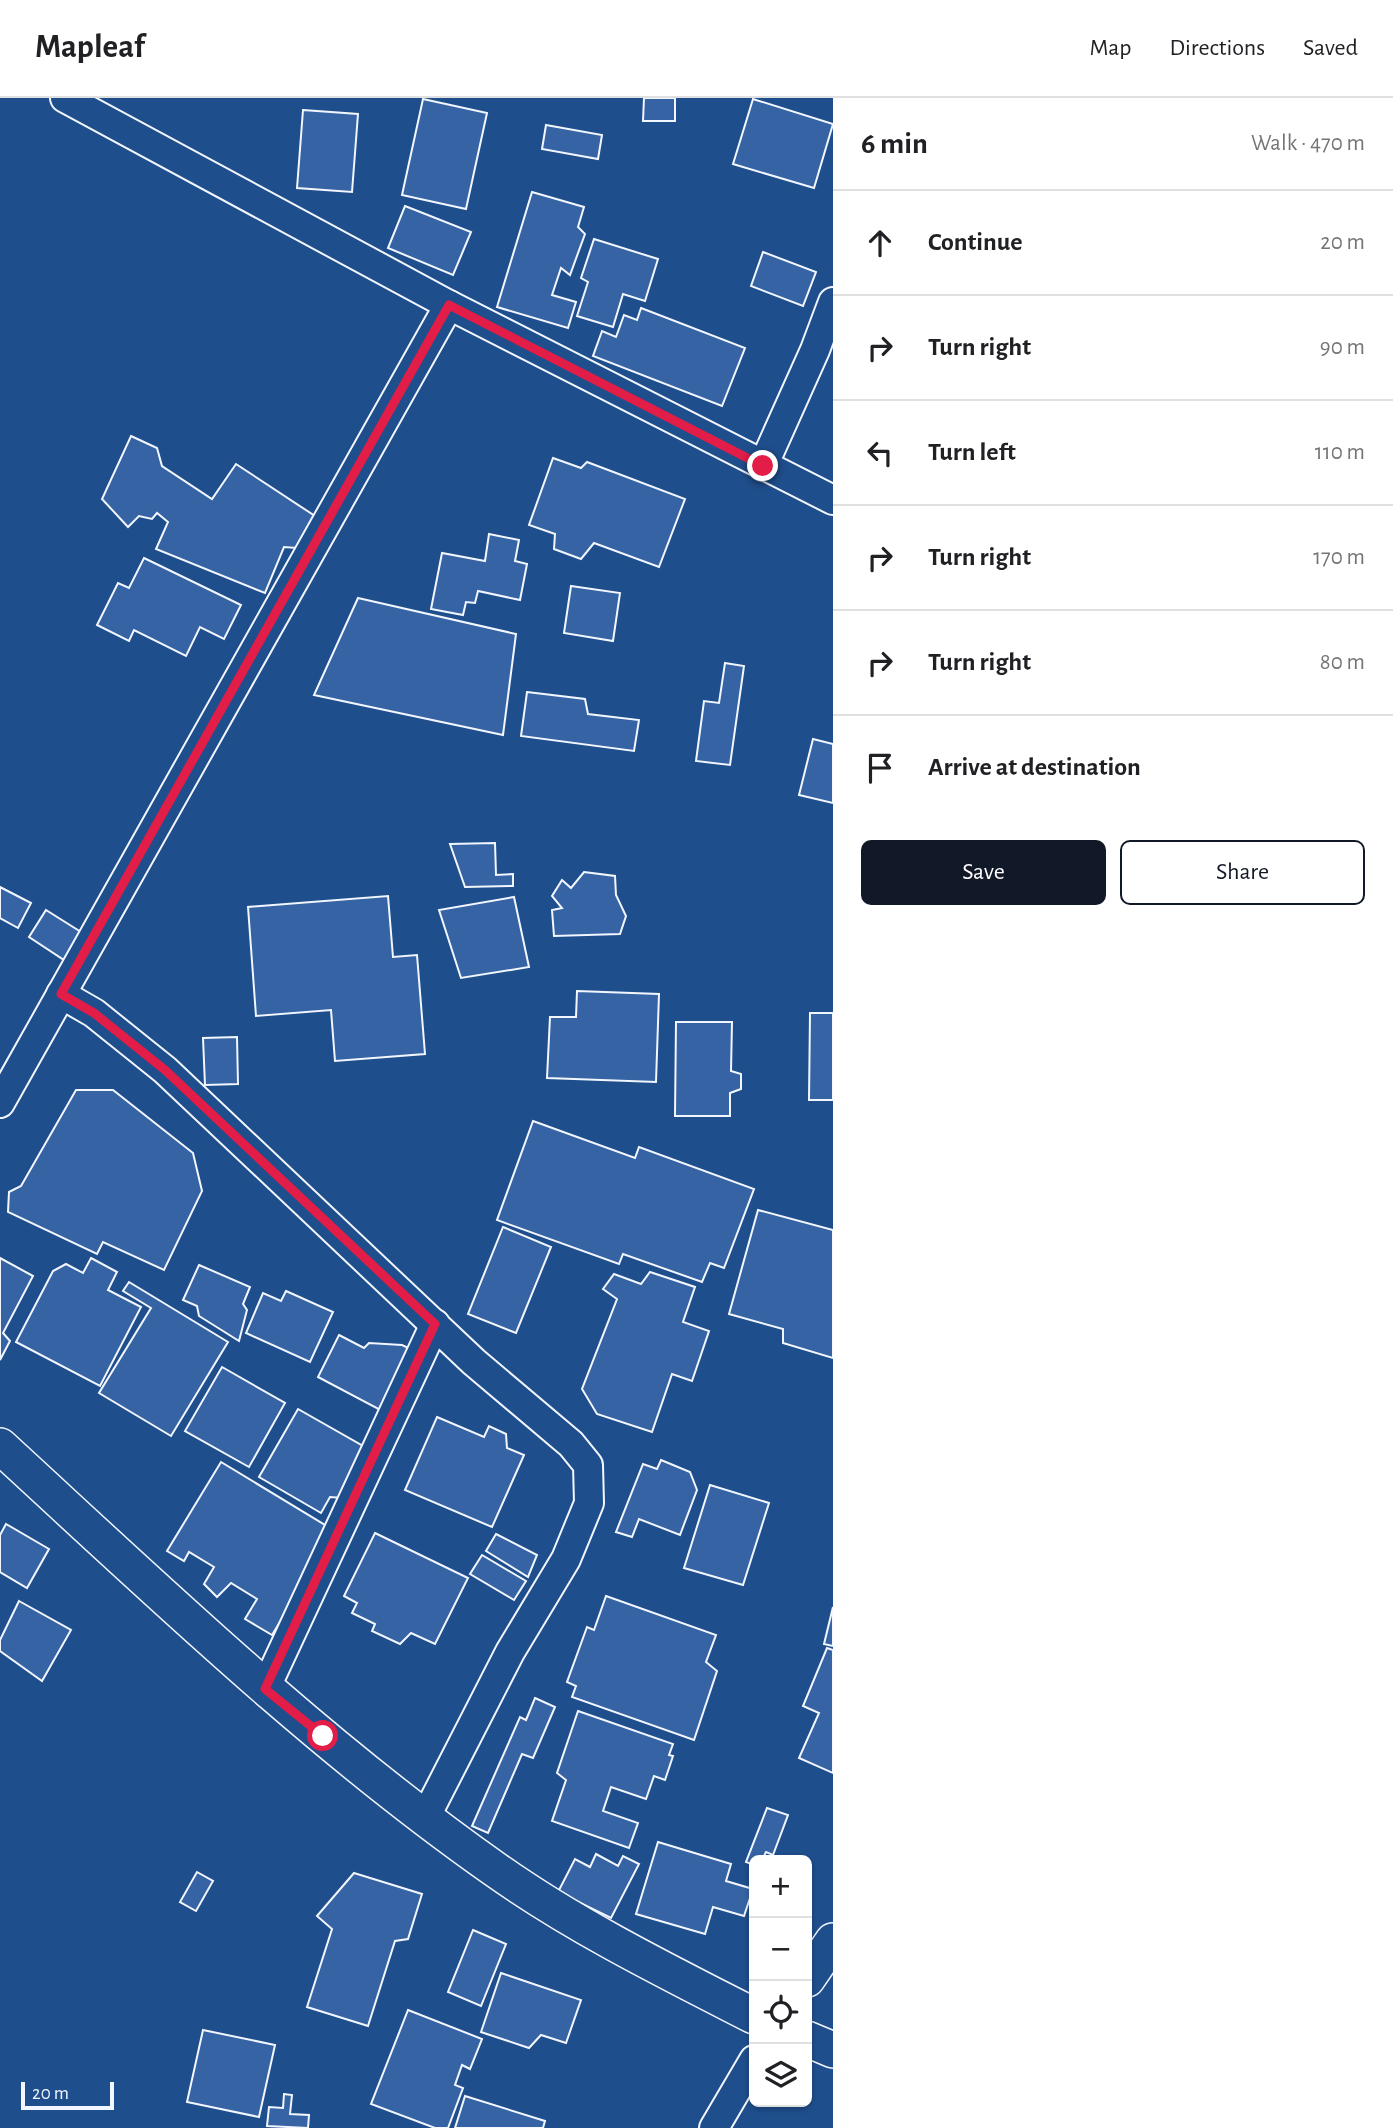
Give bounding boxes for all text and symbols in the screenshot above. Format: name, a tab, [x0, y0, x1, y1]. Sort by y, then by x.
text: Mapleaf	[35, 31, 145, 64]
text: Map	[1089, 36, 1131, 60]
text: Directions	[1169, 36, 1265, 60]
text: Saved	[1303, 36, 1358, 60]
text: 6 min	[861, 129, 928, 159]
text: Walk · 470 m	[1251, 132, 1365, 155]
icon: ahead	[861, 224, 899, 262]
text: Continue	[928, 229, 1023, 255]
text: 20 m	[1320, 231, 1365, 254]
icon: right	[861, 329, 899, 367]
text: Turn right	[928, 334, 1031, 360]
text: 90 m	[1320, 336, 1365, 359]
icon: left	[861, 434, 899, 472]
text: Turn left	[928, 439, 1016, 465]
text: 110 m	[1315, 441, 1365, 464]
route end	[747, 450, 778, 481]
icon: right	[861, 539, 899, 577]
text: Turn right	[928, 544, 1031, 570]
text: 170 m	[1313, 546, 1365, 569]
icon: right	[861, 644, 899, 682]
text: Turn right	[928, 649, 1031, 675]
text: 80 m	[1320, 651, 1365, 674]
icon: arrive	[861, 749, 899, 787]
text: Arrive at destination	[928, 754, 1141, 780]
button: Save	[861, 840, 1106, 905]
button: Share	[1120, 840, 1365, 905]
route start	[307, 1720, 338, 1751]
map controls	[749, 1855, 812, 2107]
button: +	[749, 1855, 812, 1918]
button: −	[749, 1918, 812, 1981]
button: locate	[749, 1981, 812, 2044]
button: layers	[749, 2044, 812, 2107]
scale bar	[21, 2079, 114, 2111]
text: 20 m	[32, 2084, 69, 2103]

